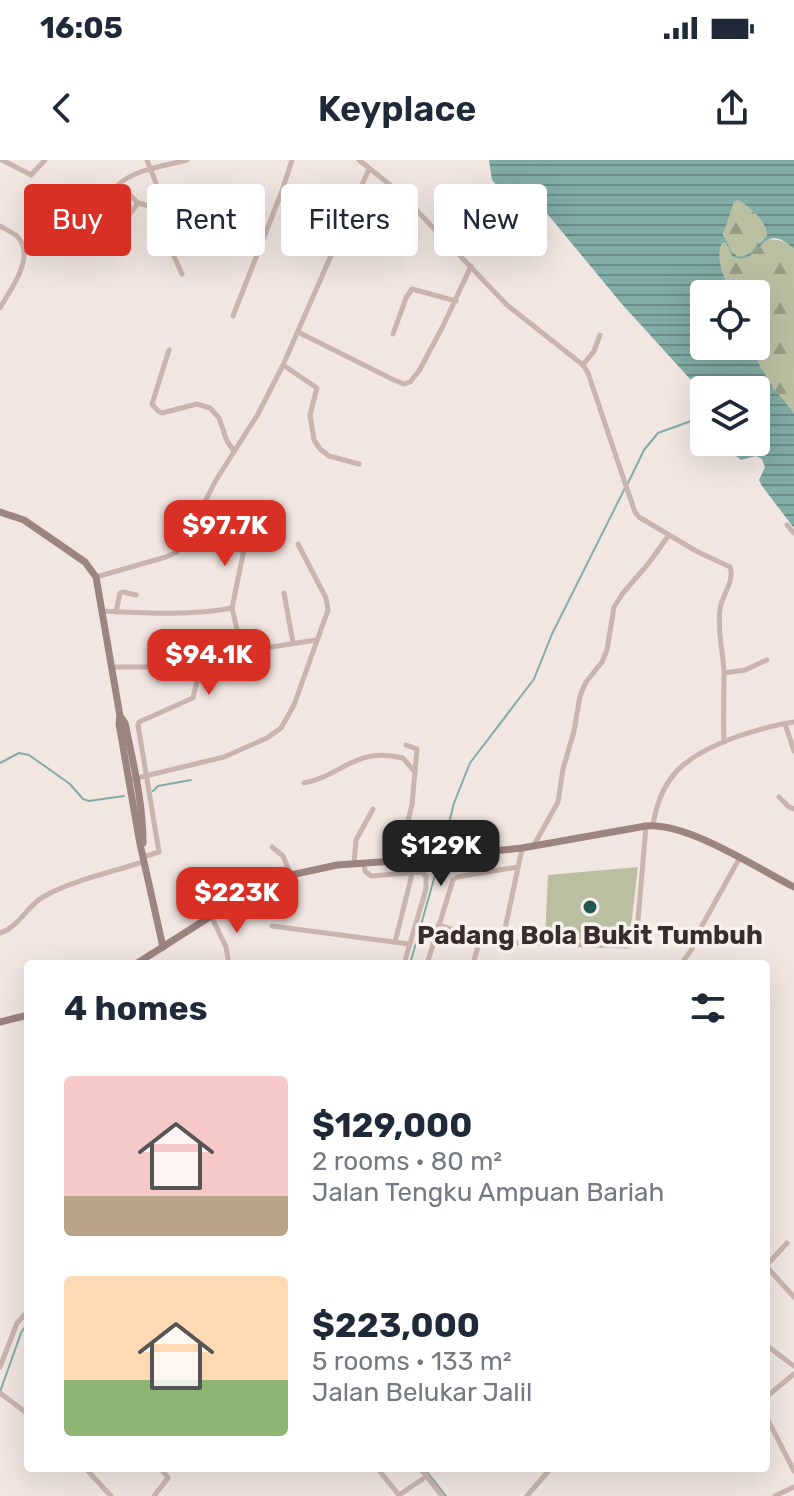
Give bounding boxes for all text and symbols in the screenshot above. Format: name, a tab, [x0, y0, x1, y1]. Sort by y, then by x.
text: 16:05	[40, 10, 123, 46]
icon: back	[40, 86, 84, 130]
icon: share	[710, 86, 754, 130]
text: Keyplace	[318, 87, 476, 130]
chip: Buy	[24, 184, 131, 256]
chip: Rent	[147, 184, 265, 256]
chip: Filters	[281, 184, 418, 256]
chip: New	[434, 184, 547, 256]
map controls	[690, 280, 770, 456]
button: locate	[690, 280, 770, 360]
button: layers	[690, 376, 770, 456]
pin: $97.7K	[160, 500, 290, 568]
text: $97.7K	[182, 510, 268, 541]
pin: $94.1K	[144, 629, 274, 697]
text: $94.1K	[165, 639, 253, 670]
pin: $129K	[385, 820, 497, 888]
text: $129K	[400, 830, 482, 861]
pin: $223K	[181, 867, 293, 935]
text: $223K	[194, 877, 280, 908]
marker: Padang Bola Bukit Tumbuh	[581, 898, 599, 916]
place label: Padang Bola Bukit Tumbuh	[417, 920, 763, 951]
icon: filters	[686, 986, 730, 1030]
text: 4 homes	[64, 988, 207, 1029]
text: $129,000	[312, 1105, 472, 1146]
icon: home	[128, 1108, 224, 1204]
text: 2 rooms · 80 m²	[312, 1146, 502, 1177]
text: Jalan Tengku Ampuan Bariah	[312, 1177, 664, 1208]
text: $223,000	[312, 1305, 480, 1346]
icon: home	[128, 1308, 224, 1404]
text: 5 rooms · 133 m²	[312, 1346, 512, 1377]
text: Jalan Belukar Jalil	[312, 1377, 532, 1408]

